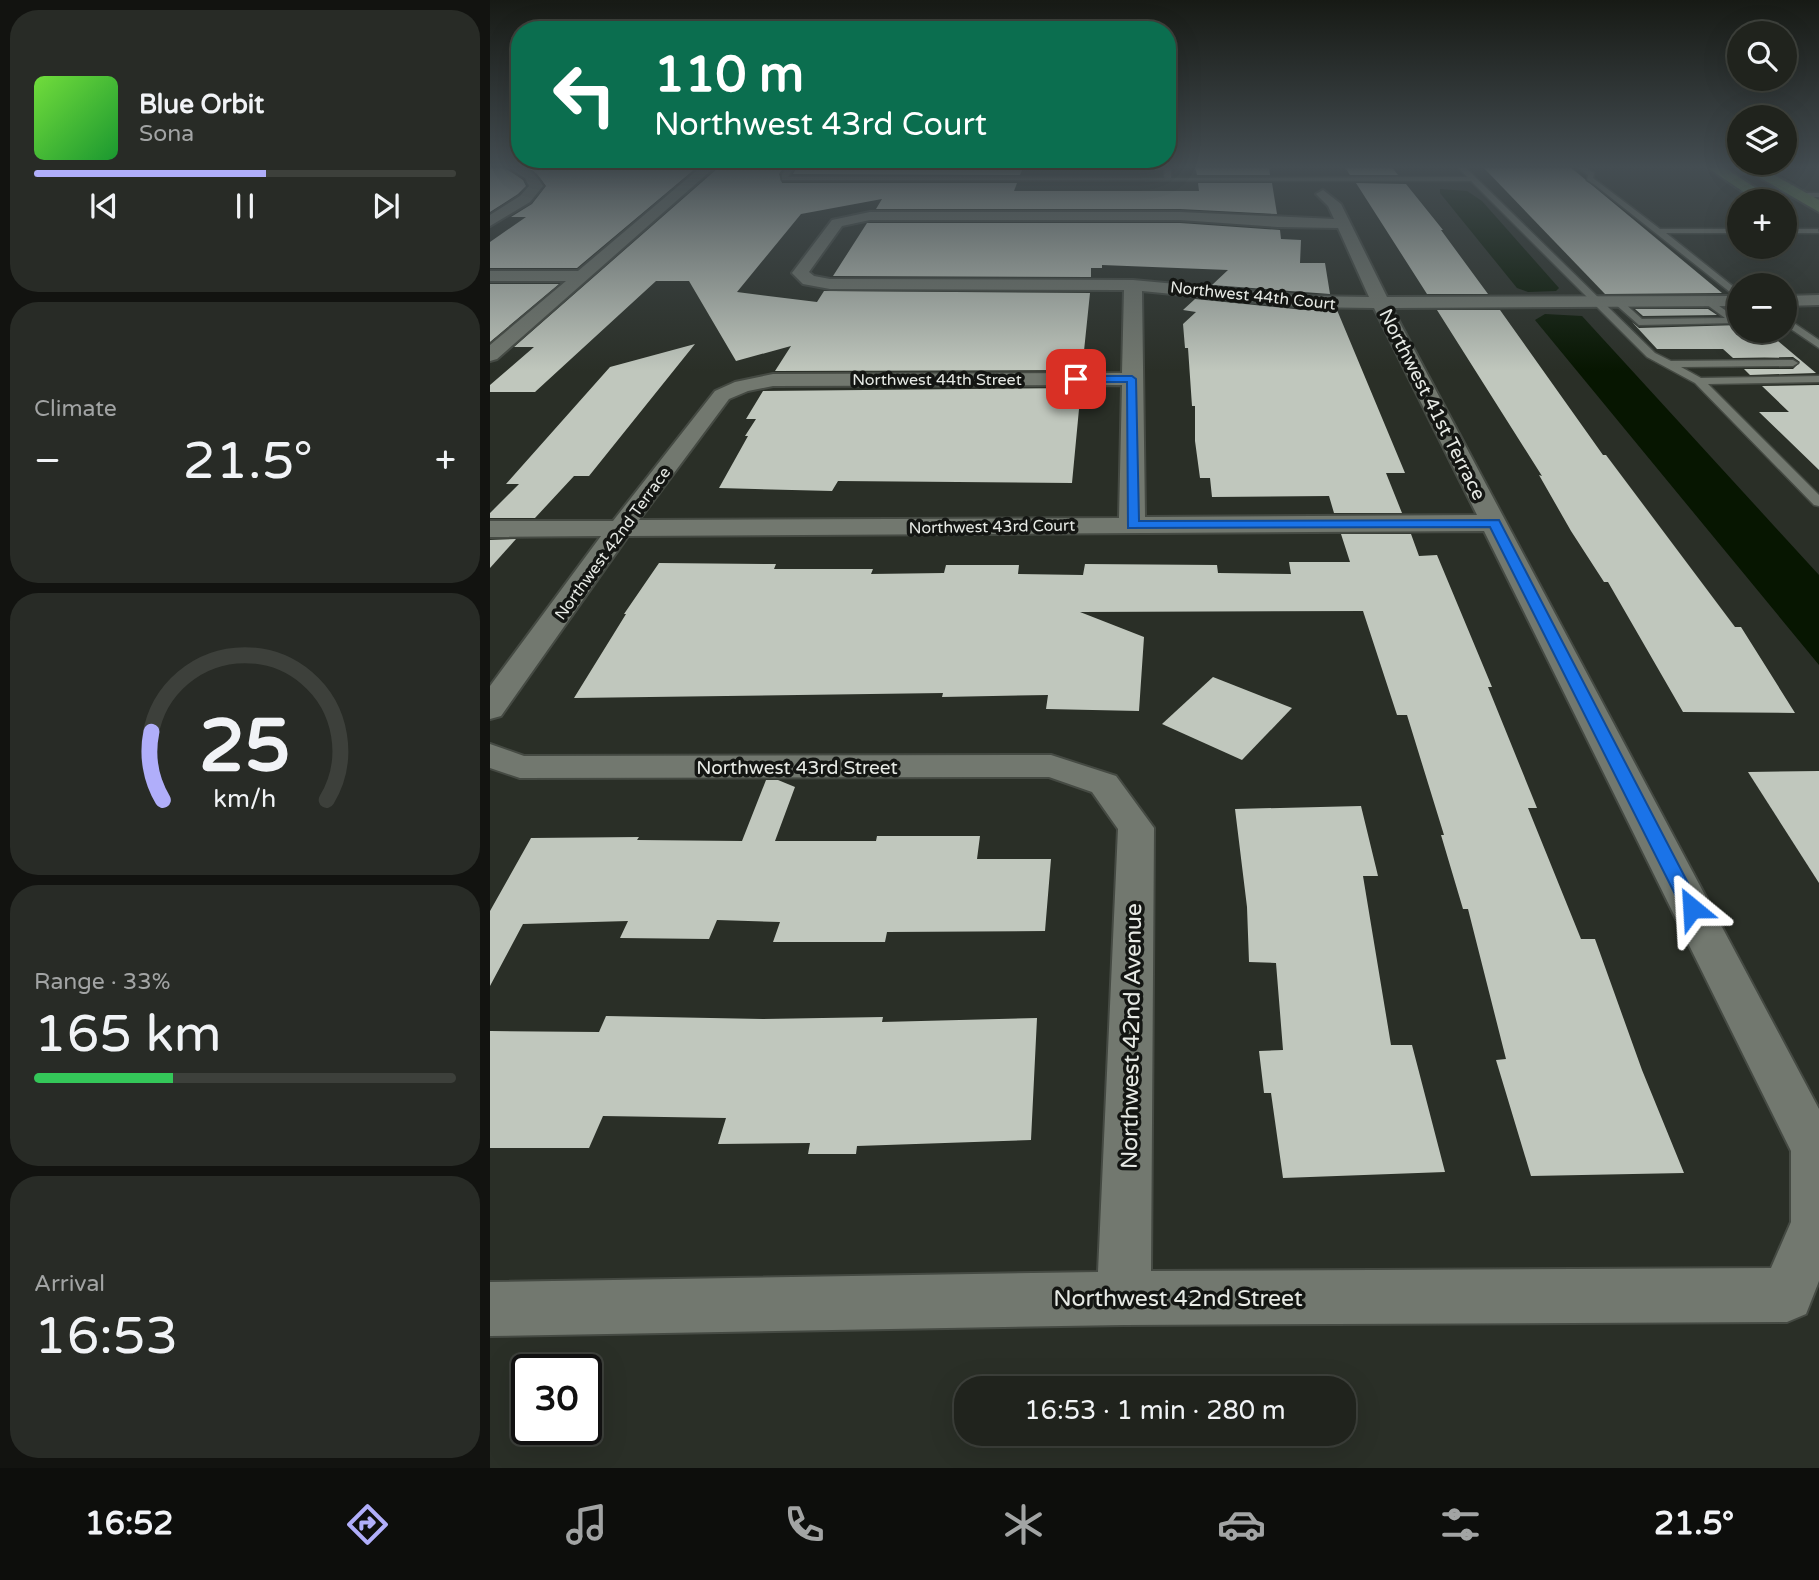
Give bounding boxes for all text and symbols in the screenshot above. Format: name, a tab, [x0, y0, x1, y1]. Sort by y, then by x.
map controls	[1727, 21, 1797, 343]
button: search	[1727, 21, 1797, 91]
text: 110 m	[654, 46, 804, 105]
icon: left	[539, 49, 630, 140]
text: Blue Orbit	[139, 89, 264, 120]
button: layers	[1727, 105, 1797, 175]
text: Northwest 43rd Court	[654, 106, 987, 144]
text: Sona	[139, 120, 194, 148]
icon: previous	[85, 187, 123, 225]
icon: pause	[226, 187, 264, 225]
icon: next	[367, 187, 405, 225]
button: +	[1727, 189, 1797, 259]
button: −	[1727, 273, 1797, 343]
street label: Northwest 44th Court	[1169, 277, 1337, 315]
street label: Northwest 41st Terrace	[1374, 305, 1490, 504]
pin	[1046, 349, 1106, 409]
icon: arrive	[1057, 360, 1095, 398]
street label: Northwest 44th Street	[852, 370, 1022, 390]
text: Climate	[34, 395, 117, 423]
text: 21.5°	[183, 430, 313, 493]
text: −	[34, 438, 61, 484]
text: +	[435, 438, 456, 484]
street label: Northwest 42nd Terrace	[551, 463, 675, 624]
street label: Northwest 43rd Court	[909, 516, 1075, 538]
text: 25	[199, 703, 291, 791]
street label: Northwest 43rd Street	[696, 757, 898, 779]
text: km/h	[214, 784, 276, 814]
position arrow	[1655, 871, 1729, 945]
street label: Northwest 42nd Avenue	[1116, 903, 1148, 1169]
text: Range · 33%	[34, 968, 170, 996]
text: 165 km	[34, 1003, 222, 1066]
text: Arrival	[34, 1270, 105, 1298]
street label: Northwest 42nd Street	[1053, 1285, 1303, 1313]
text: 16:53	[34, 1305, 178, 1368]
speed limit sign: 30	[511, 1354, 602, 1445]
text: 16:53 · 1 min · 280 m	[1024, 1395, 1286, 1426]
icon: directions	[343, 1500, 392, 1549]
icon: music	[562, 1500, 611, 1549]
icon: phone	[780, 1500, 829, 1549]
icon: climate	[999, 1500, 1048, 1549]
icon: car	[1217, 1500, 1266, 1549]
icon: filters	[1436, 1500, 1485, 1549]
text: 16:52	[85, 1505, 173, 1543]
text: 21.5°	[1654, 1505, 1734, 1543]

